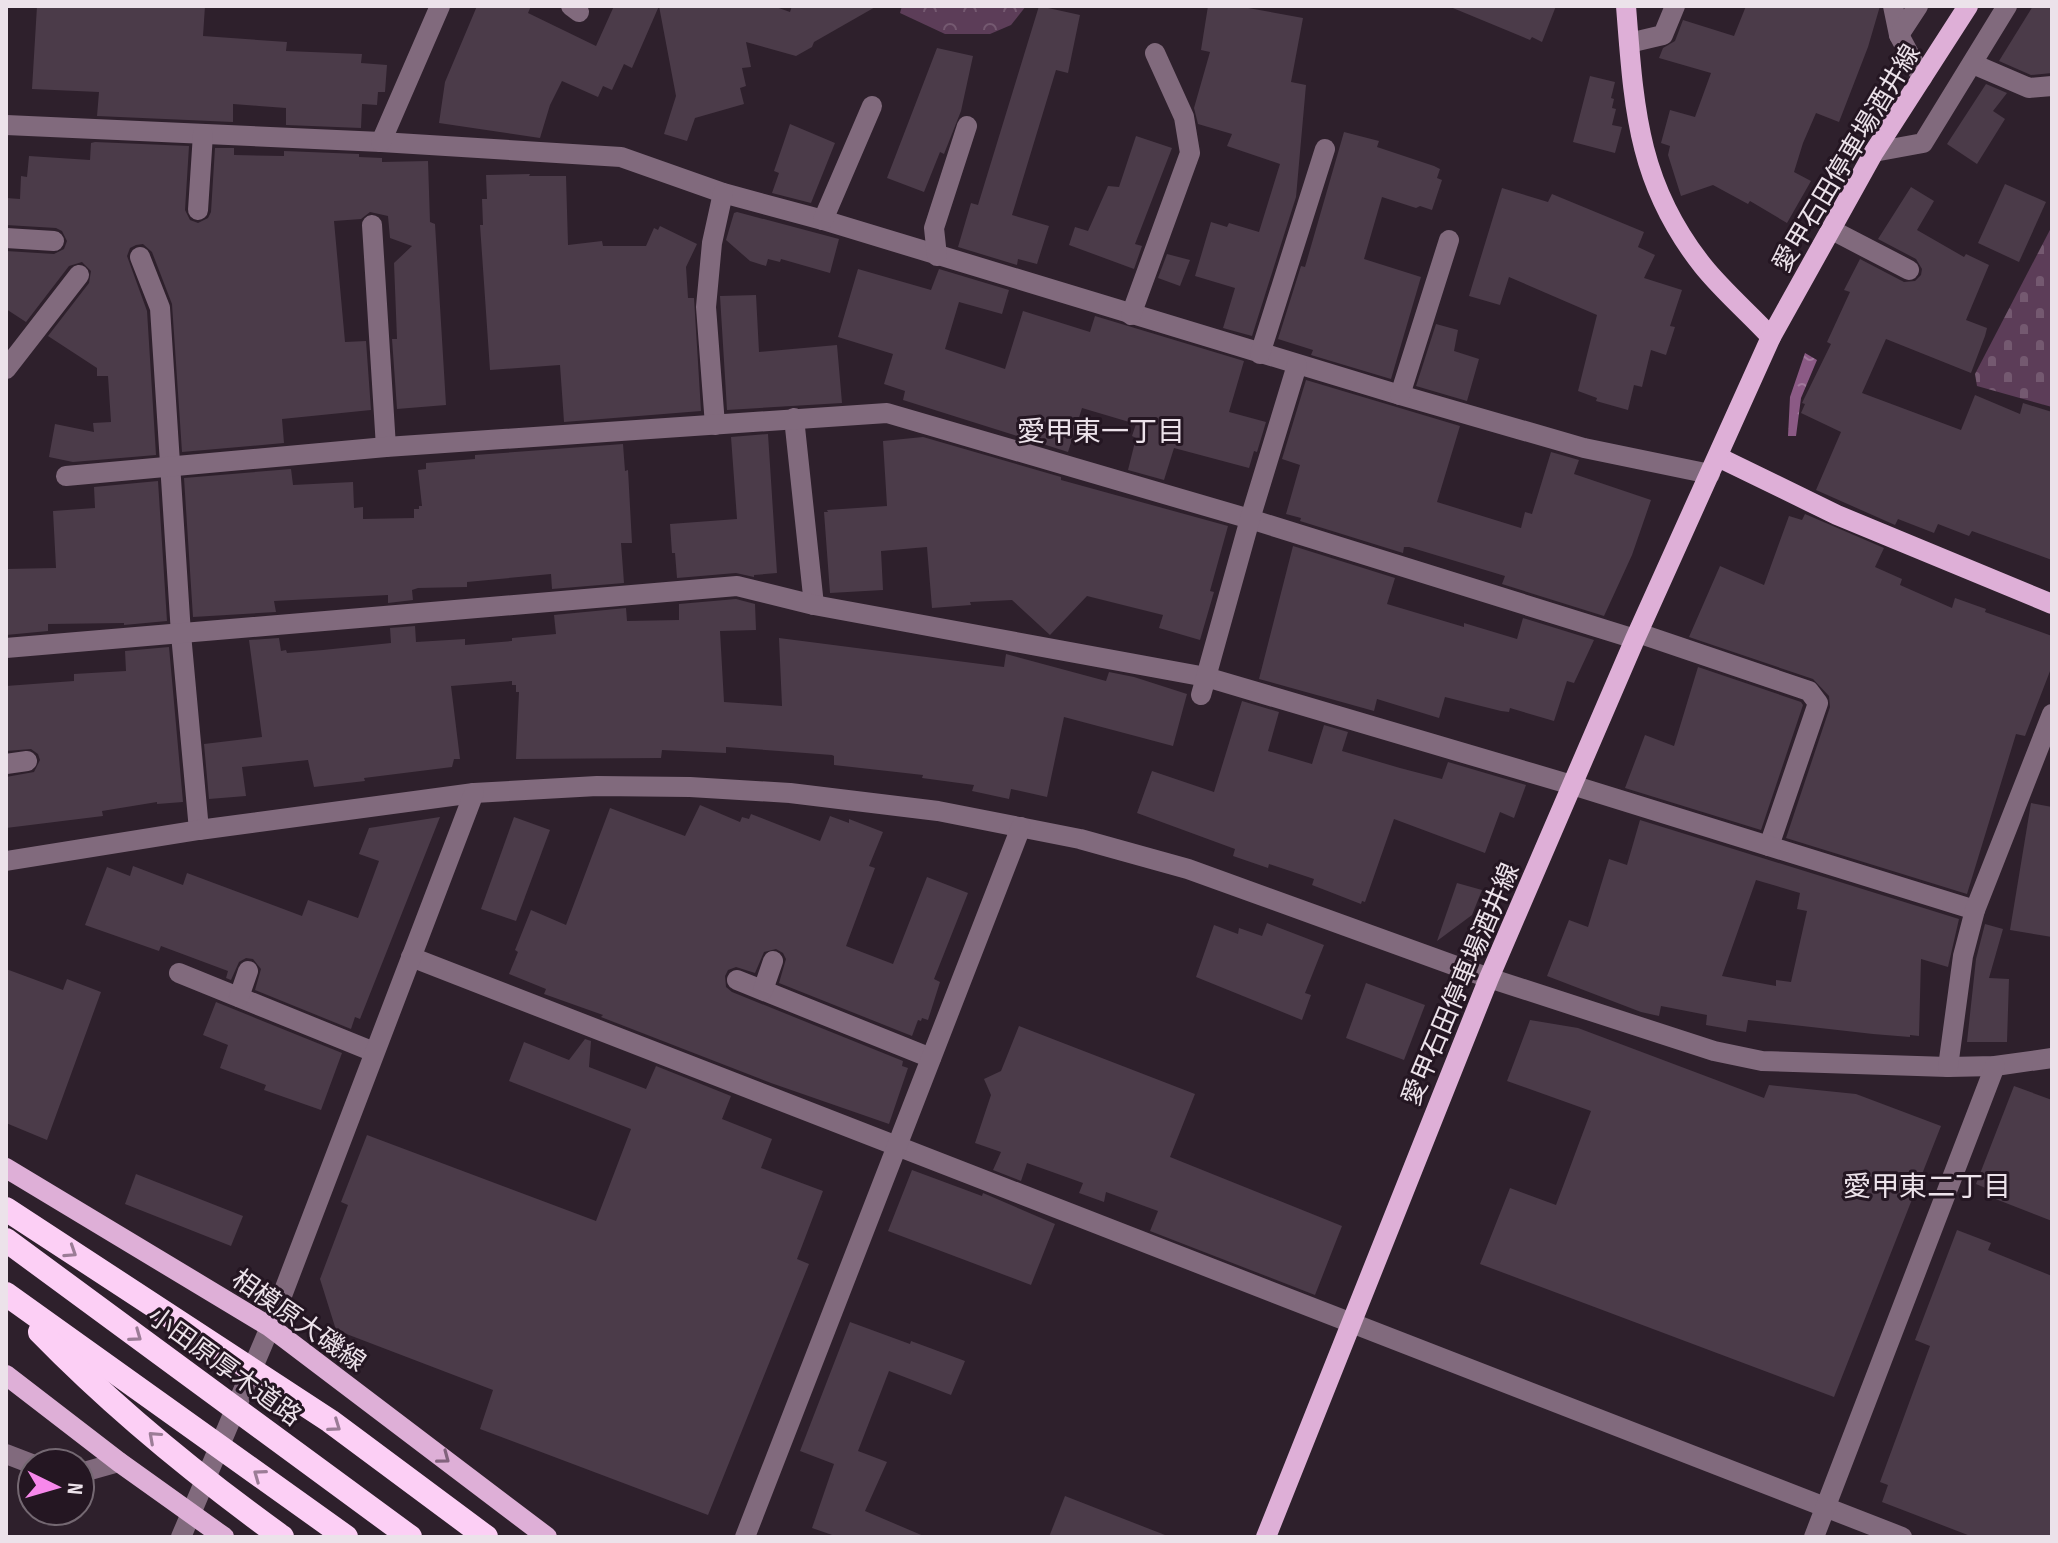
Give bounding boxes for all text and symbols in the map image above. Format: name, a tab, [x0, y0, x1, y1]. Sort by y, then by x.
street label: 愛甲石田停車場酒井線	[1767, 39, 1928, 278]
district label: 愛甲東一丁目	[1017, 416, 1185, 449]
street label: 愛甲石田停車場酒井線	[1396, 859, 1526, 1110]
district label: 愛甲東二丁目	[1843, 1171, 2011, 1204]
one-way arrow	[63, 1243, 77, 1258]
street label: 相模原大磯線	[225, 1264, 371, 1379]
street label: 小田原厚木道路	[141, 1301, 307, 1433]
one-way arrow	[128, 1326, 142, 1340]
one-way arrow	[327, 1416, 341, 1431]
one-way arrow	[149, 1433, 164, 1447]
north arrow	[16, 1447, 96, 1527]
one-way arrow	[435, 1448, 450, 1462]
one-way arrow	[254, 1470, 268, 1485]
text: N	[60, 1482, 88, 1496]

